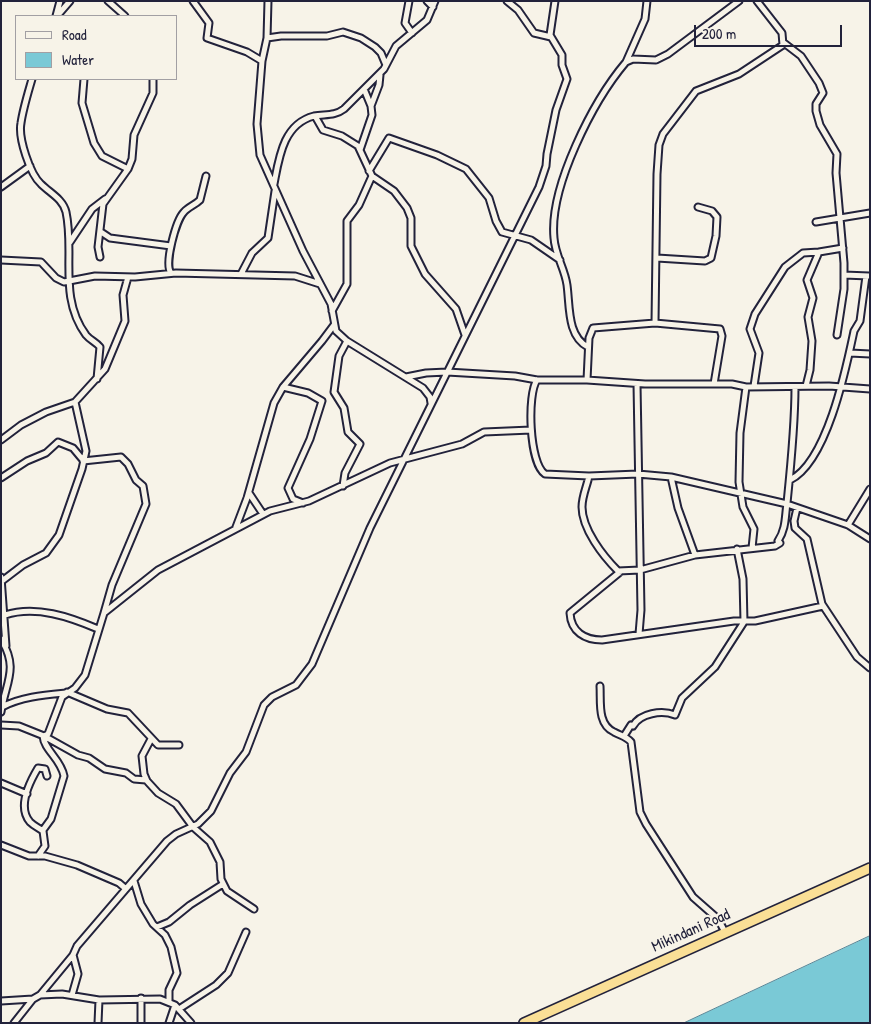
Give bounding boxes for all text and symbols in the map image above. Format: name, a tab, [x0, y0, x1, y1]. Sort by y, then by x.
legend	[15, 15, 178, 80]
scale bar	[696, 15, 844, 47]
text: 200 m	[702, 23, 736, 44]
text: Road	[62, 24, 87, 45]
text: Water	[62, 49, 94, 70]
street label: Mikindani Road	[649, 905, 733, 957]

